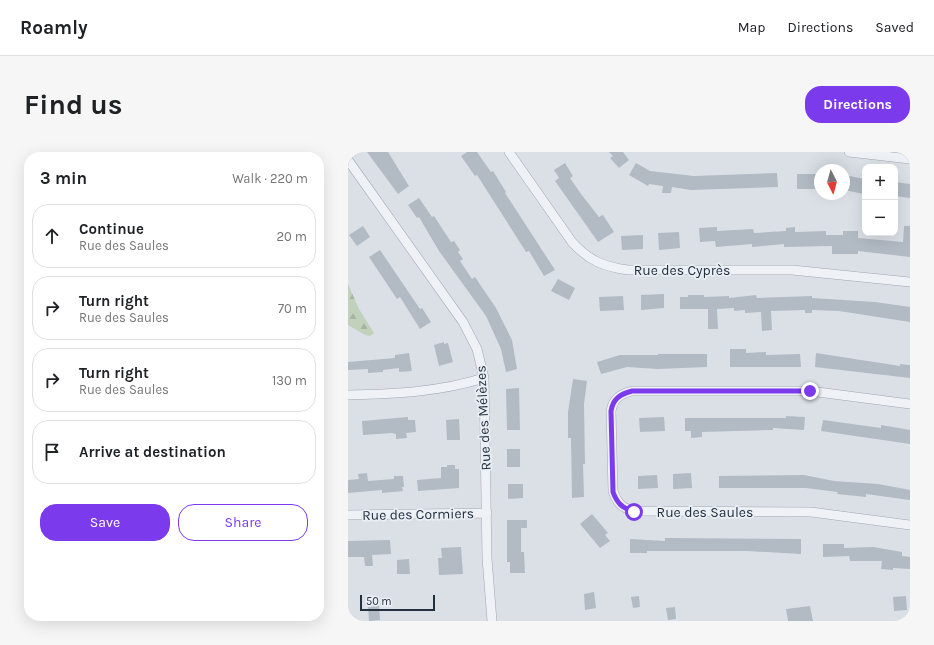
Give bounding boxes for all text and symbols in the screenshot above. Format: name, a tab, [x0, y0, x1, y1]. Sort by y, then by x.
text: Roamly	[20, 17, 87, 39]
text: Map	[738, 19, 766, 36]
text: Directions	[788, 19, 853, 36]
text: Saved	[875, 19, 914, 36]
button: Directions	[805, 86, 910, 123]
text: Find us	[24, 88, 123, 121]
north arrow	[814, 164, 850, 200]
map controls	[862, 164, 898, 236]
button: +	[862, 164, 898, 200]
text: 3 min	[40, 168, 87, 188]
text: Walk · 220 m	[232, 171, 308, 186]
button: −	[862, 200, 898, 236]
text: Continue	[79, 220, 144, 238]
icon: ahead	[41, 225, 63, 247]
text: 20 m	[277, 229, 307, 244]
text: Rue des Saules	[79, 238, 169, 253]
street label: Rue des Cyprès	[634, 262, 730, 279]
text: Turn right	[79, 292, 149, 310]
icon: right	[41, 297, 63, 319]
text: 70 m	[278, 301, 307, 316]
text: Rue des Saules	[79, 310, 169, 325]
text: Turn right	[79, 364, 149, 382]
street label: Rue des Mélèzes	[472, 365, 495, 471]
icon: right	[41, 369, 63, 391]
text: 130 m	[272, 373, 307, 388]
text: Rue des Saules	[79, 382, 169, 397]
route end	[801, 382, 819, 400]
icon: arrive	[41, 441, 63, 463]
text: Arrive at destination	[79, 443, 226, 461]
route start	[625, 503, 643, 521]
button: Save	[40, 504, 170, 541]
button: Share	[178, 504, 308, 541]
street label: Rue des Saules	[657, 504, 753, 521]
street label: Rue des Cormiers	[362, 505, 474, 524]
scale bar	[360, 593, 435, 612]
text: 50 m	[366, 595, 392, 608]

